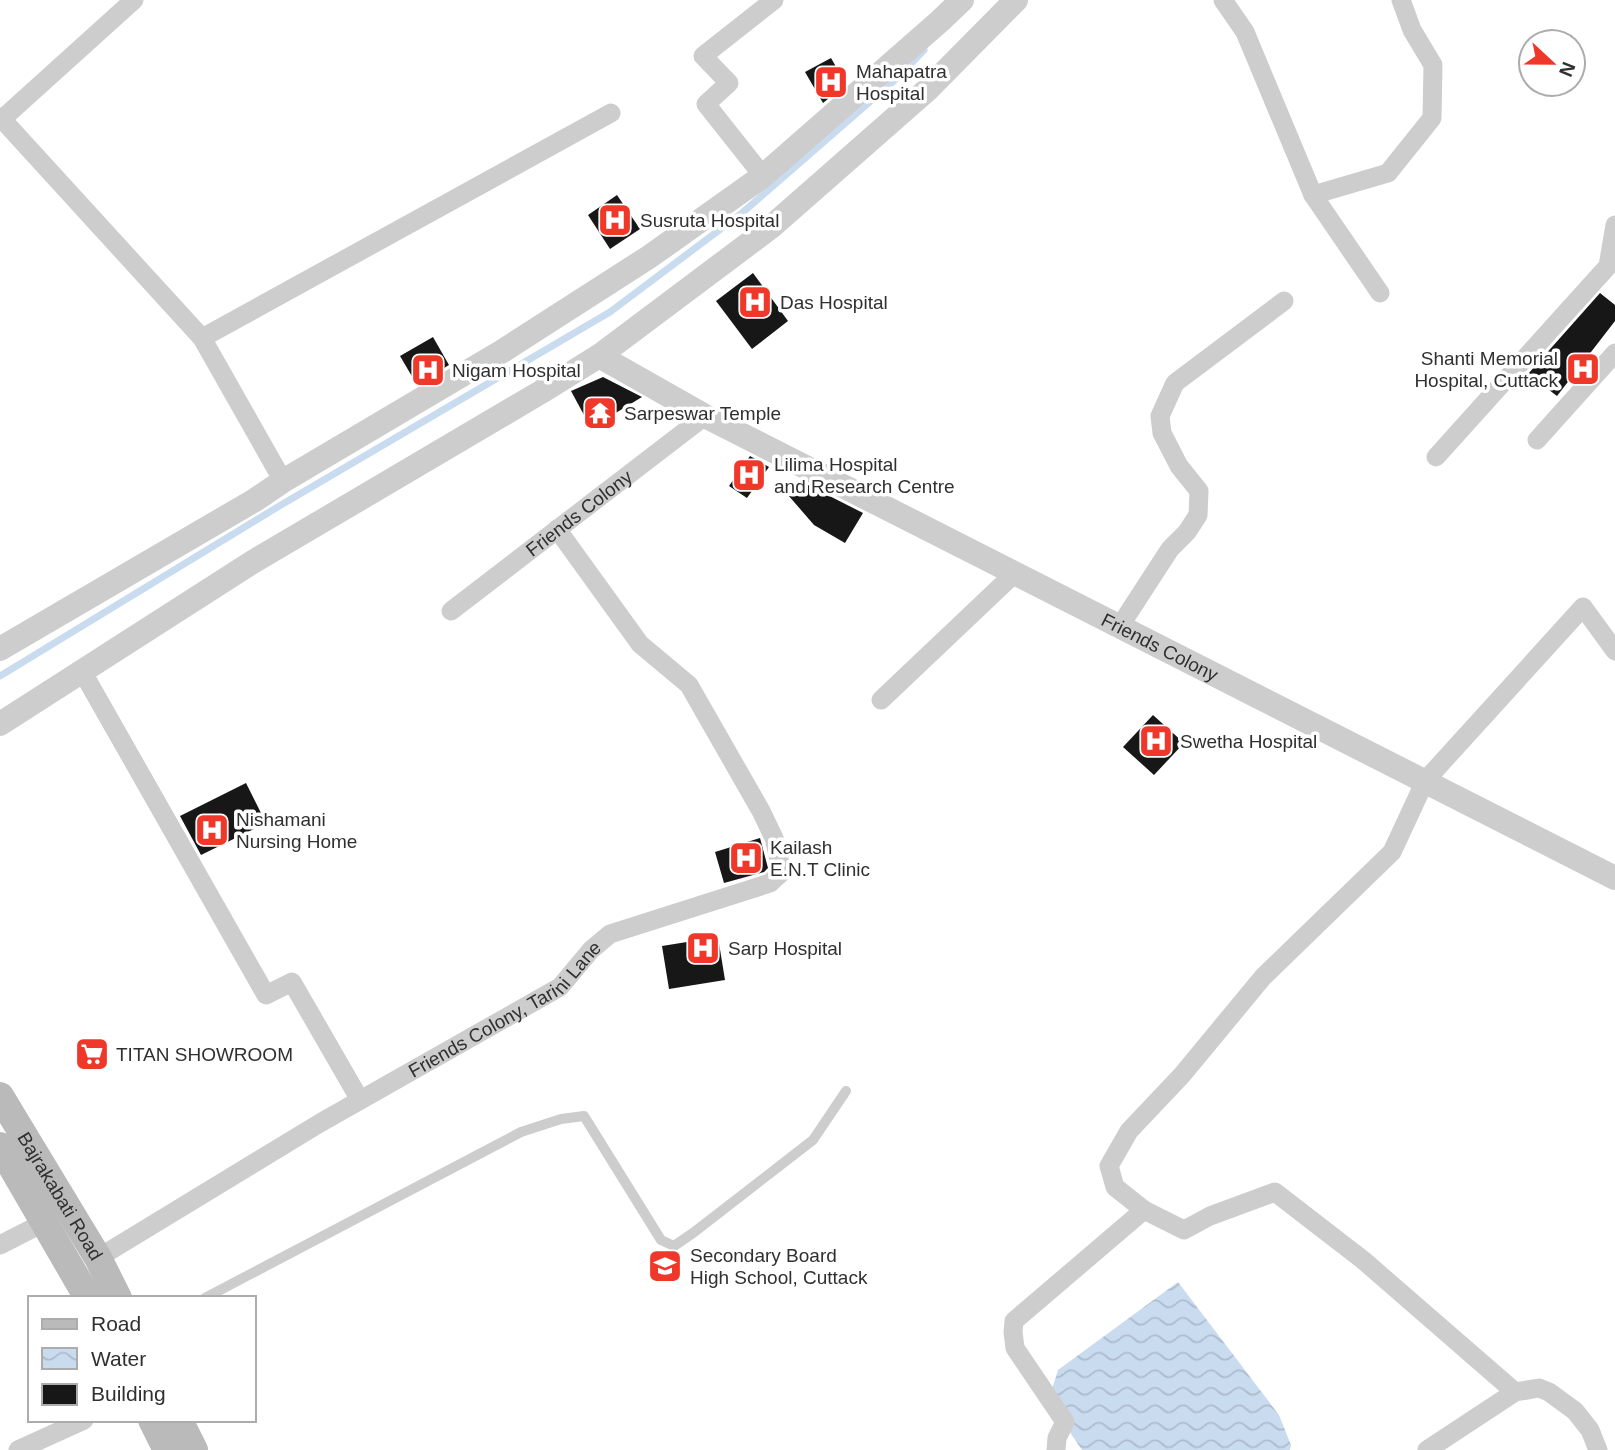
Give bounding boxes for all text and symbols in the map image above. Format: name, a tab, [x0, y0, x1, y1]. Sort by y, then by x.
north arrow	[1517, 28, 1587, 98]
text: N	[1555, 59, 1580, 79]
place label: Mahapatra Hospital	[856, 61, 947, 104]
hospital icon: Mahapatra Hospital	[812, 63, 850, 101]
hospital icon: Susruta Hospital	[596, 201, 634, 239]
place label: Susruta Hospital	[640, 210, 779, 231]
hospital icon: Das Hospital	[736, 283, 774, 321]
place label: Das Hospital	[780, 292, 888, 313]
place label: Shanti Memorial Hospital, Cuttack	[1414, 348, 1558, 391]
hospital icon: Shanti Memorial Hospital, Cuttack	[1564, 350, 1602, 388]
hospital icon: Nigam Hospital	[409, 351, 447, 389]
place label: Nigam Hospital	[452, 360, 581, 381]
temple icon: Sarpeswar Temple	[581, 394, 619, 432]
place label: Sarpeswar Temple	[624, 403, 781, 424]
place label: Lilima Hospital and Research Centre	[774, 454, 955, 497]
hospital icon: Lilima Hospital and Research Centre	[730, 456, 768, 494]
street label: Friends Colony	[522, 465, 636, 560]
street label: Friends Colony	[1098, 609, 1222, 685]
hospital icon: Swetha Hospital	[1137, 722, 1175, 760]
place label: Swetha Hospital	[1180, 731, 1317, 752]
place label: Nishamani Nursing Home	[236, 809, 357, 852]
hospital icon: Nishamani Nursing Home	[193, 811, 231, 849]
place label: Kailash E.N.T Clinic	[770, 837, 870, 880]
hospital icon: Kailash E.N.T Clinic	[727, 839, 765, 877]
hospital icon: Sarp Hospital	[684, 929, 722, 967]
street label: Friends Colony, Tarini Lane	[405, 936, 605, 1081]
place label: Sarp Hospital	[728, 938, 842, 959]
supermarket icon: TITAN SHOWROOM	[73, 1035, 111, 1073]
place label: TITAN SHOWROOM	[116, 1044, 293, 1065]
street label: Bajrakabati Road	[14, 1128, 107, 1264]
place label: Secondary Board High School, Cuttack	[690, 1245, 868, 1288]
school or university icon: Secondary Board High School, Cuttack	[646, 1247, 684, 1285]
legend	[28, 1296, 256, 1422]
text: Road	[91, 1312, 141, 1335]
text: Water	[91, 1347, 146, 1370]
text: Building	[91, 1382, 166, 1405]

